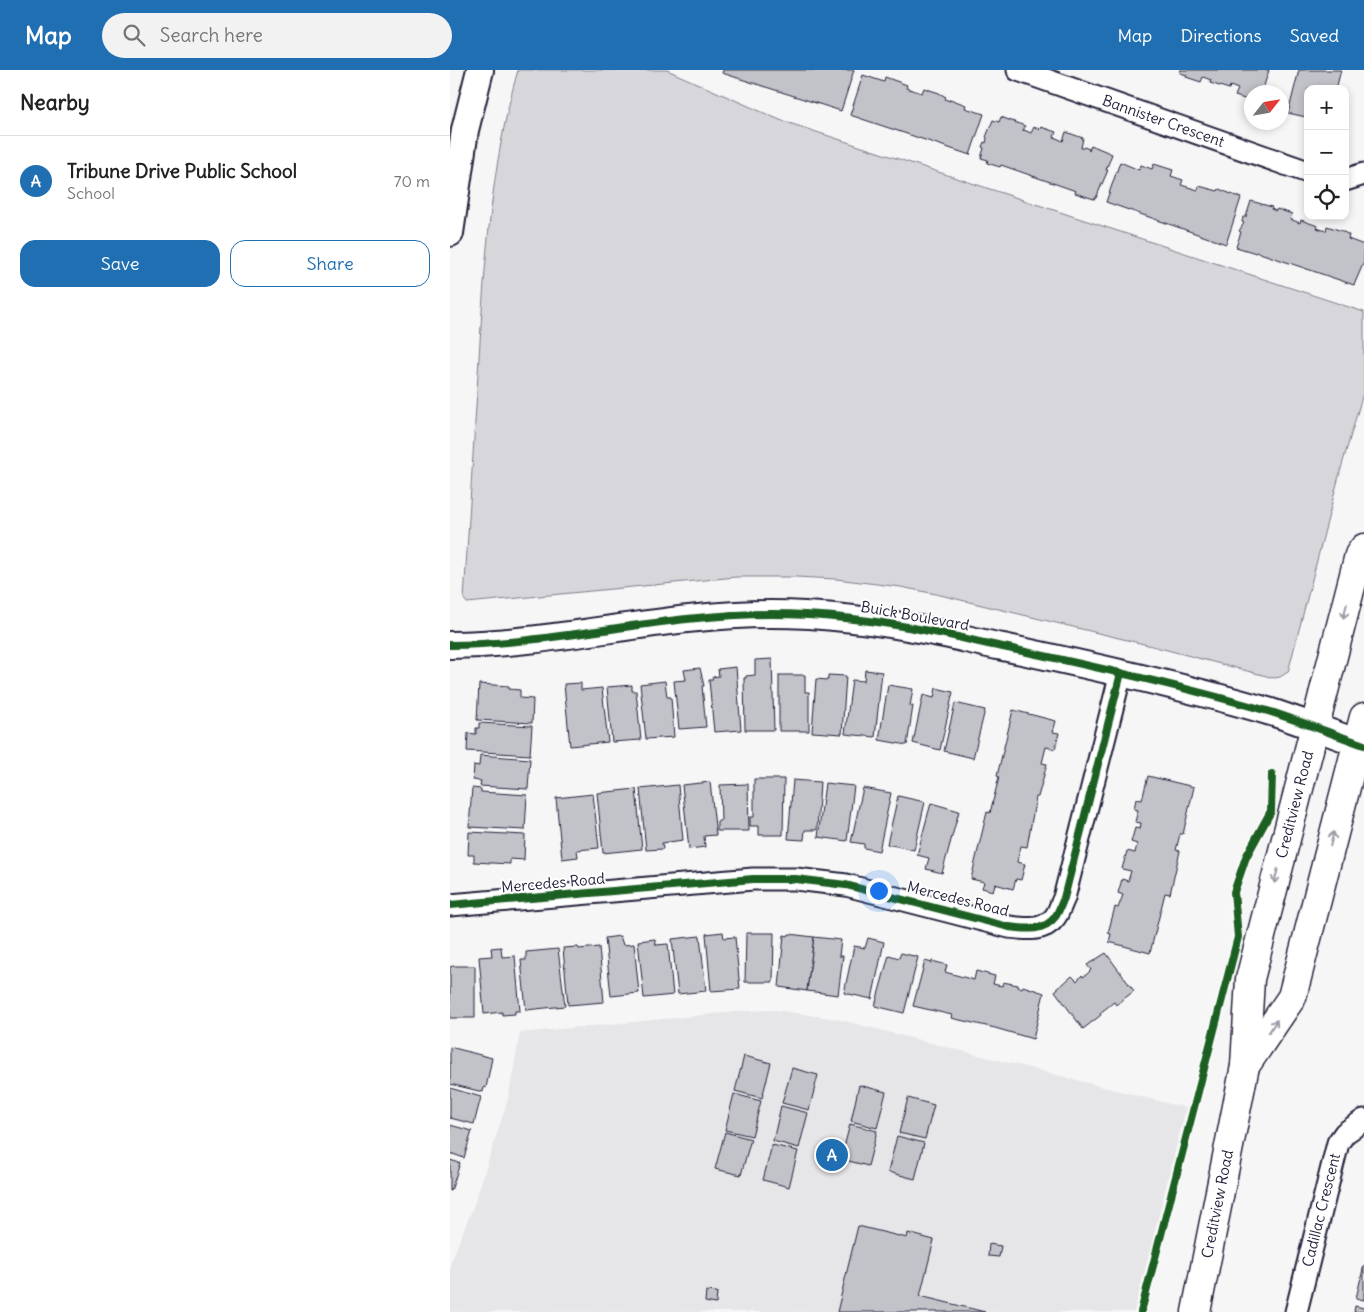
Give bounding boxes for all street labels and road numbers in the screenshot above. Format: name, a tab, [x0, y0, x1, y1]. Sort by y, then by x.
street label: Bannister Crescent	[1100, 90, 1227, 151]
street label: Buick Boulevard	[859, 597, 971, 634]
street label: Creditview Road	[1271, 749, 1317, 860]
street label: Mercedes Road	[500, 868, 606, 896]
street label: Mercedes Road	[905, 877, 1011, 920]
street label: Creditview Road	[1197, 1148, 1237, 1260]
street label: Cadillac Crescent	[1298, 1151, 1344, 1269]

